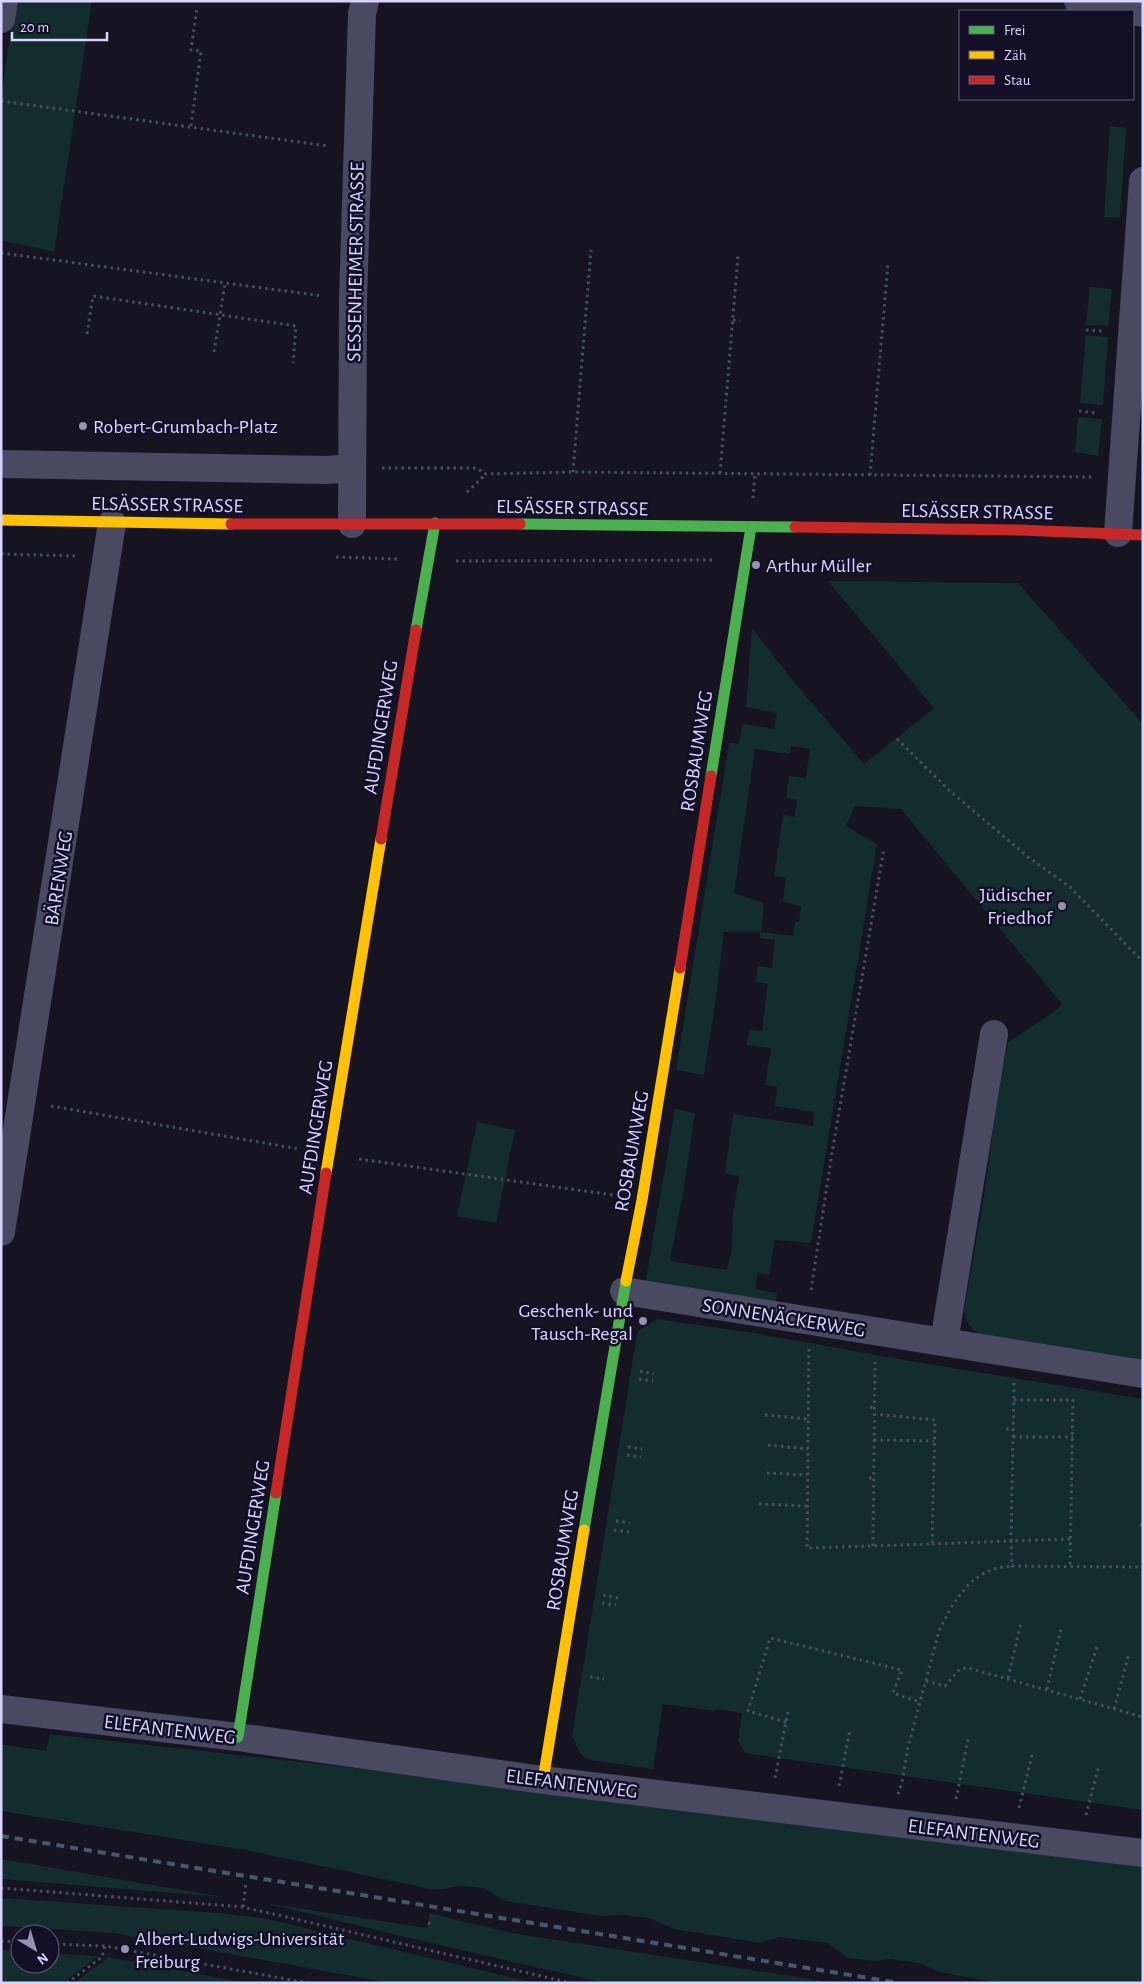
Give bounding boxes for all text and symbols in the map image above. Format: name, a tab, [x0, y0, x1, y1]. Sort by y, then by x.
scale bar	[12, 10, 108, 42]
legend	[959, 10, 1134, 100]
text: 20 m	[20, 20, 49, 35]
text: Frei	[1004, 23, 1025, 38]
text: Zäh	[1004, 48, 1027, 63]
text: Stau	[1004, 73, 1031, 88]
street label: SESSENHEIMER STRASSE	[344, 162, 368, 362]
place label: Robert-Grumbach-Platz	[93, 417, 278, 437]
marker: Robert-Grumbach-Platz	[77, 420, 89, 432]
street label: ELSÄSSER STRASSE	[91, 494, 243, 516]
street label: ELSÄSSER STRASSE	[496, 497, 648, 519]
street label: ELSÄSSER STRASSE	[901, 501, 1053, 523]
place label: Arthur Müller	[766, 556, 872, 576]
marker: Arthur Müller	[750, 559, 762, 571]
street label: AUFDINGERWEG	[361, 659, 401, 796]
street label: ROSBAUMWEG	[678, 689, 716, 813]
street label: BÄRENWEG	[42, 829, 76, 927]
place label: Jüdischer Friedhof	[979, 885, 1053, 928]
marker: Jüdischer Friedhof	[1056, 900, 1068, 912]
street label: AUFDINGERWEG	[296, 1059, 336, 1196]
street label: ROSBAUMWEG	[612, 1089, 652, 1213]
street label: SONNENÄCKERWEG	[701, 1295, 867, 1341]
place label: Geschenk- und Tausch-Regal	[519, 1301, 633, 1344]
marker: Geschenk- und Tausch-Regal	[637, 1315, 649, 1327]
street label: AUFDINGERWEG	[233, 1459, 273, 1596]
street label: ROSBAUMWEG	[544, 1488, 582, 1612]
street label: ELEFANTENWEG	[103, 1712, 237, 1748]
street label: ELEFANTENWEG	[505, 1766, 639, 1802]
street label: ELEFANTENWEG	[907, 1816, 1041, 1852]
north arrow	[10, 1924, 60, 1974]
place label: Albert-Ludwigs-Universität Freiburg	[135, 1929, 345, 1972]
marker: Albert-Ludwigs-Universität Freiburg	[119, 1943, 131, 1955]
text: N	[34, 1950, 51, 1967]

